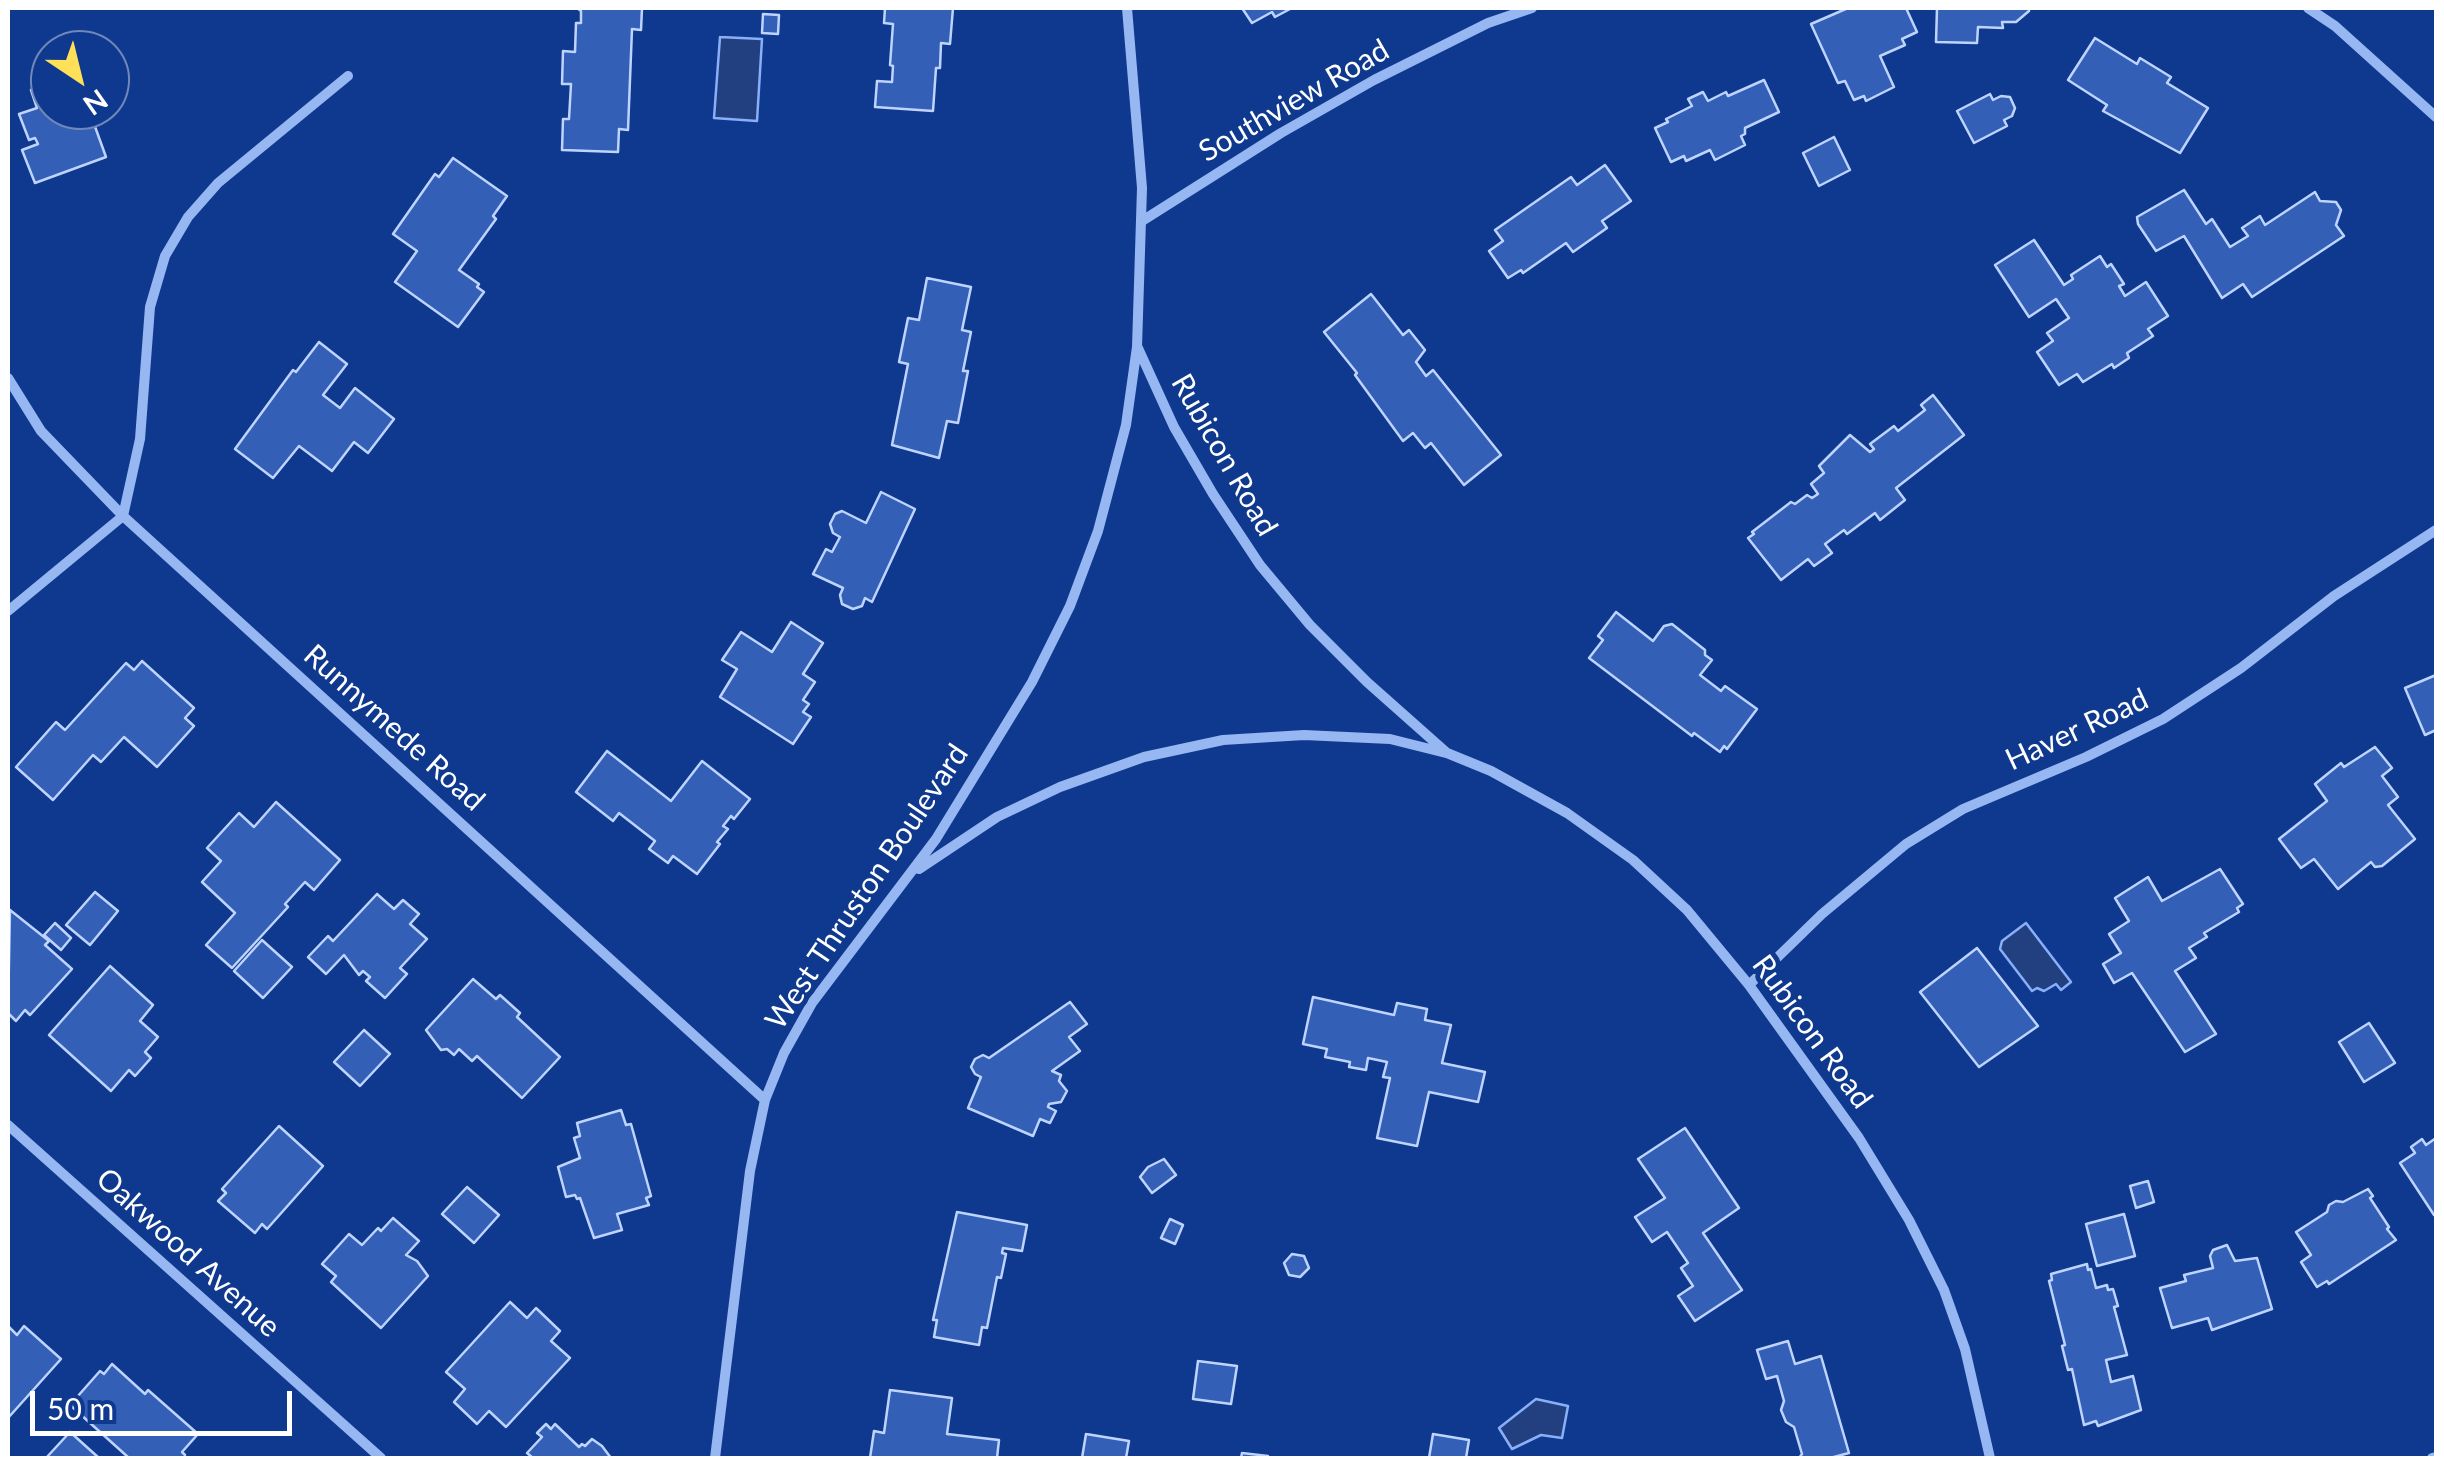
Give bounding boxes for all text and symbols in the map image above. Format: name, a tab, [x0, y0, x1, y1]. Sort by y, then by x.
north arrow	[30, 30, 130, 130]
street label: Southview Road	[1193, 32, 1395, 170]
text: N	[77, 83, 115, 123]
street label: Rubicon Road	[1163, 368, 1285, 542]
street label: Runnymede Road	[296, 637, 492, 819]
street label: Haver Road	[2000, 681, 2154, 779]
street label: West Thruston Boulevard	[758, 738, 976, 1036]
street label: Rubicon Road	[1744, 948, 1880, 1116]
street label: Oakwood Avenue	[89, 1161, 287, 1345]
scale bar	[35, 1371, 298, 1433]
text: 50 m	[47, 1390, 114, 1426]

